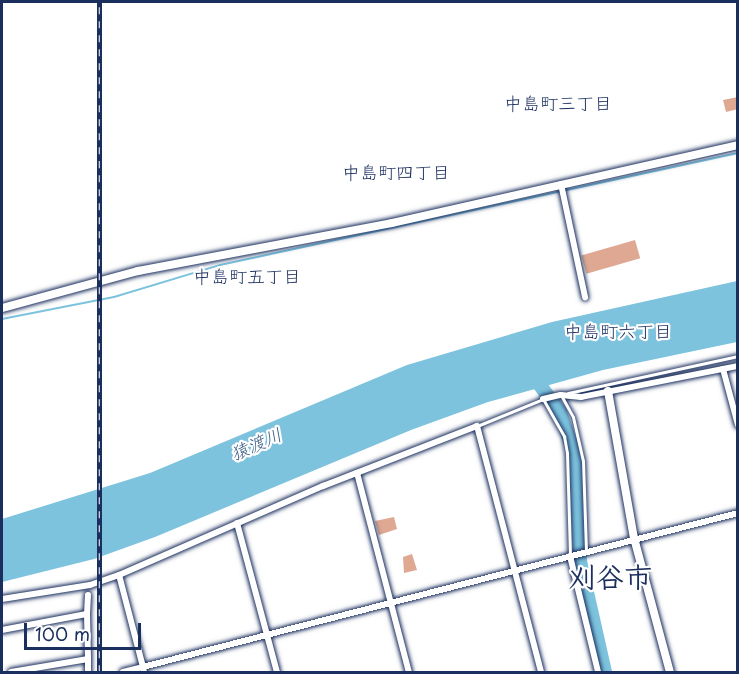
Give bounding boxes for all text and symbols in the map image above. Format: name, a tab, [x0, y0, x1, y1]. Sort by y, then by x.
district label: 中島町三丁目	[504, 92, 612, 114]
district label: 中島町四丁目	[342, 161, 450, 183]
district label: 中島町五丁目	[193, 265, 301, 287]
district label: 中島町六丁目	[564, 320, 672, 342]
water label: 猿渡川	[227, 423, 285, 465]
district label: 刈谷市	[568, 559, 652, 593]
scale bar	[27, 611, 144, 649]
text: 100 m	[35, 620, 90, 647]

